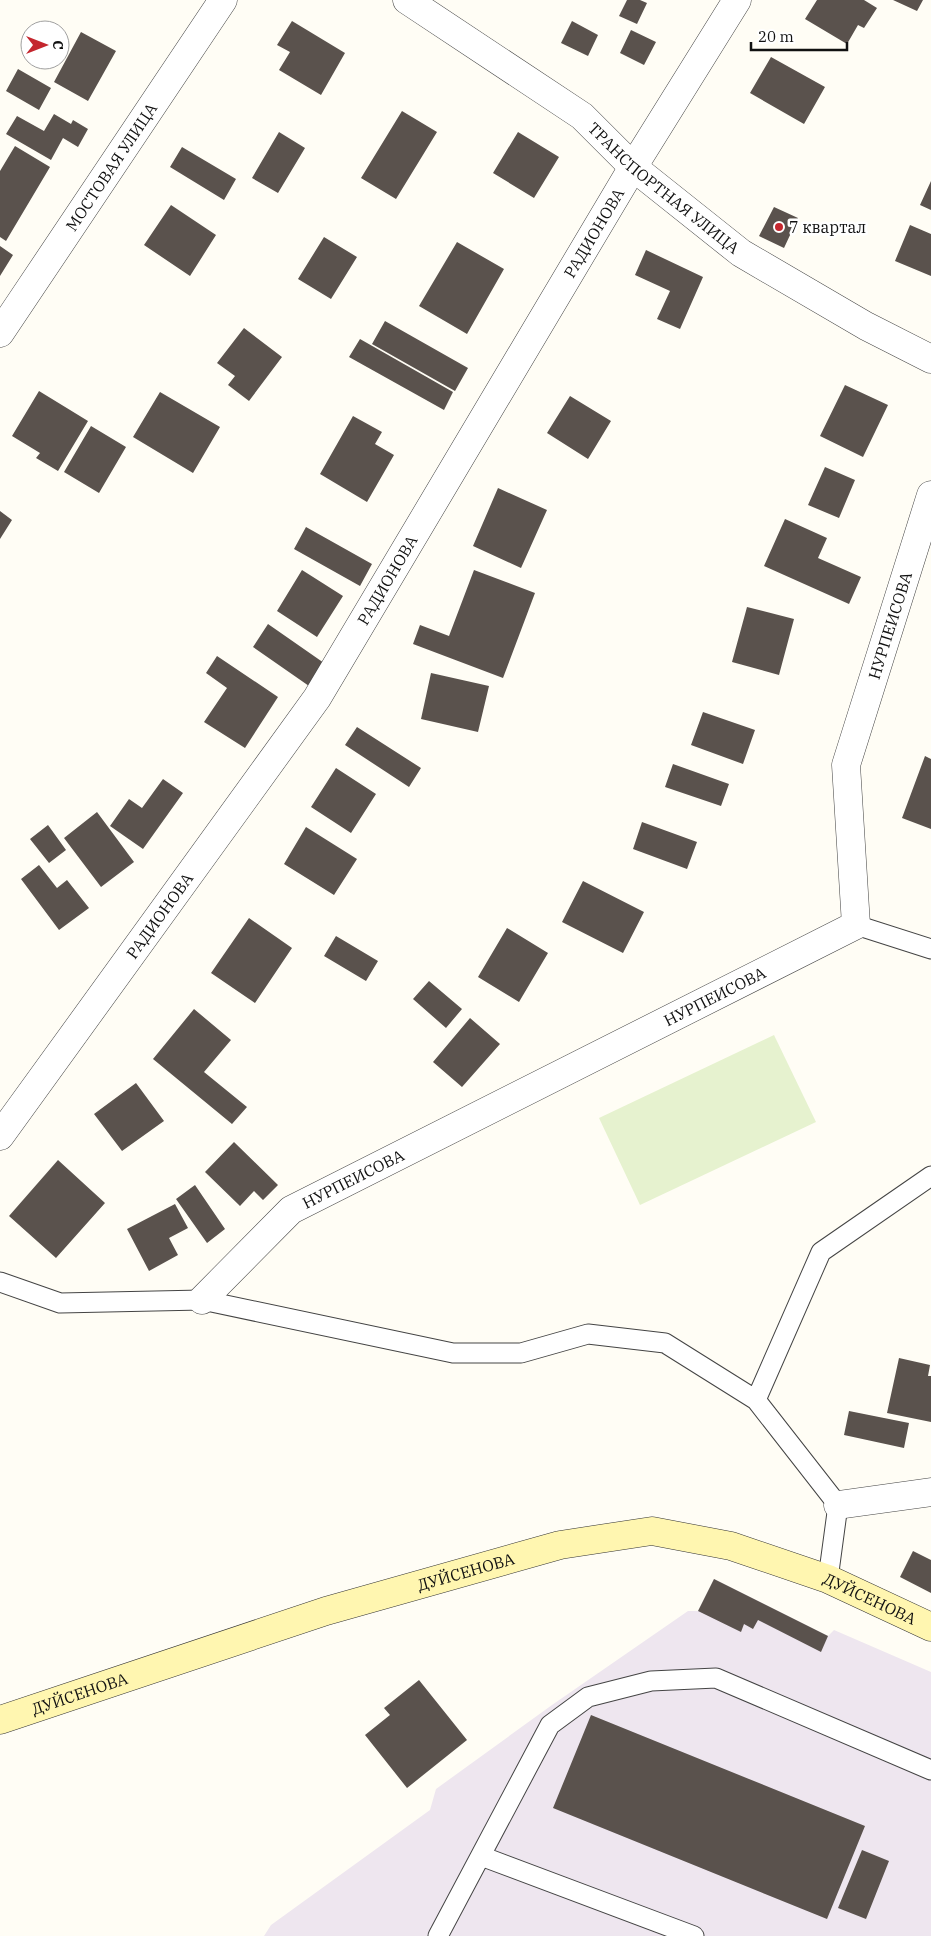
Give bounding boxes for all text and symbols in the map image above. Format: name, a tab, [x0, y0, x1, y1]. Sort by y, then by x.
north arrow	[20, 20, 70, 70]
scale bar	[751, 20, 847, 52]
text: 20 m	[758, 27, 794, 46]
text: С	[49, 40, 67, 50]
street label: МОСТОВАЯ УЛИЦА	[61, 99, 161, 235]
street label: ТРАНСПОРТНАЯ УЛИЦА	[584, 118, 743, 258]
street label: РАДИОНОВА	[559, 184, 628, 281]
place label: 7 квартал	[789, 217, 866, 237]
marker: 7 квартал	[773, 221, 785, 233]
street label: РАДИОНОВА	[353, 531, 422, 629]
street label: НУРПЕИСОВА	[864, 569, 916, 682]
street label: РАДИОНОВА	[122, 869, 197, 962]
street label: НУРПЕИСОВА	[660, 962, 769, 1030]
street label: НУРПЕИСОВА	[299, 1145, 407, 1213]
street label: ДУЙСЕНОВА	[415, 1548, 517, 1595]
street label: ДУЙСЕНОВА	[820, 1568, 919, 1629]
street label: ДУЙСЕНОВА	[29, 1668, 130, 1719]

